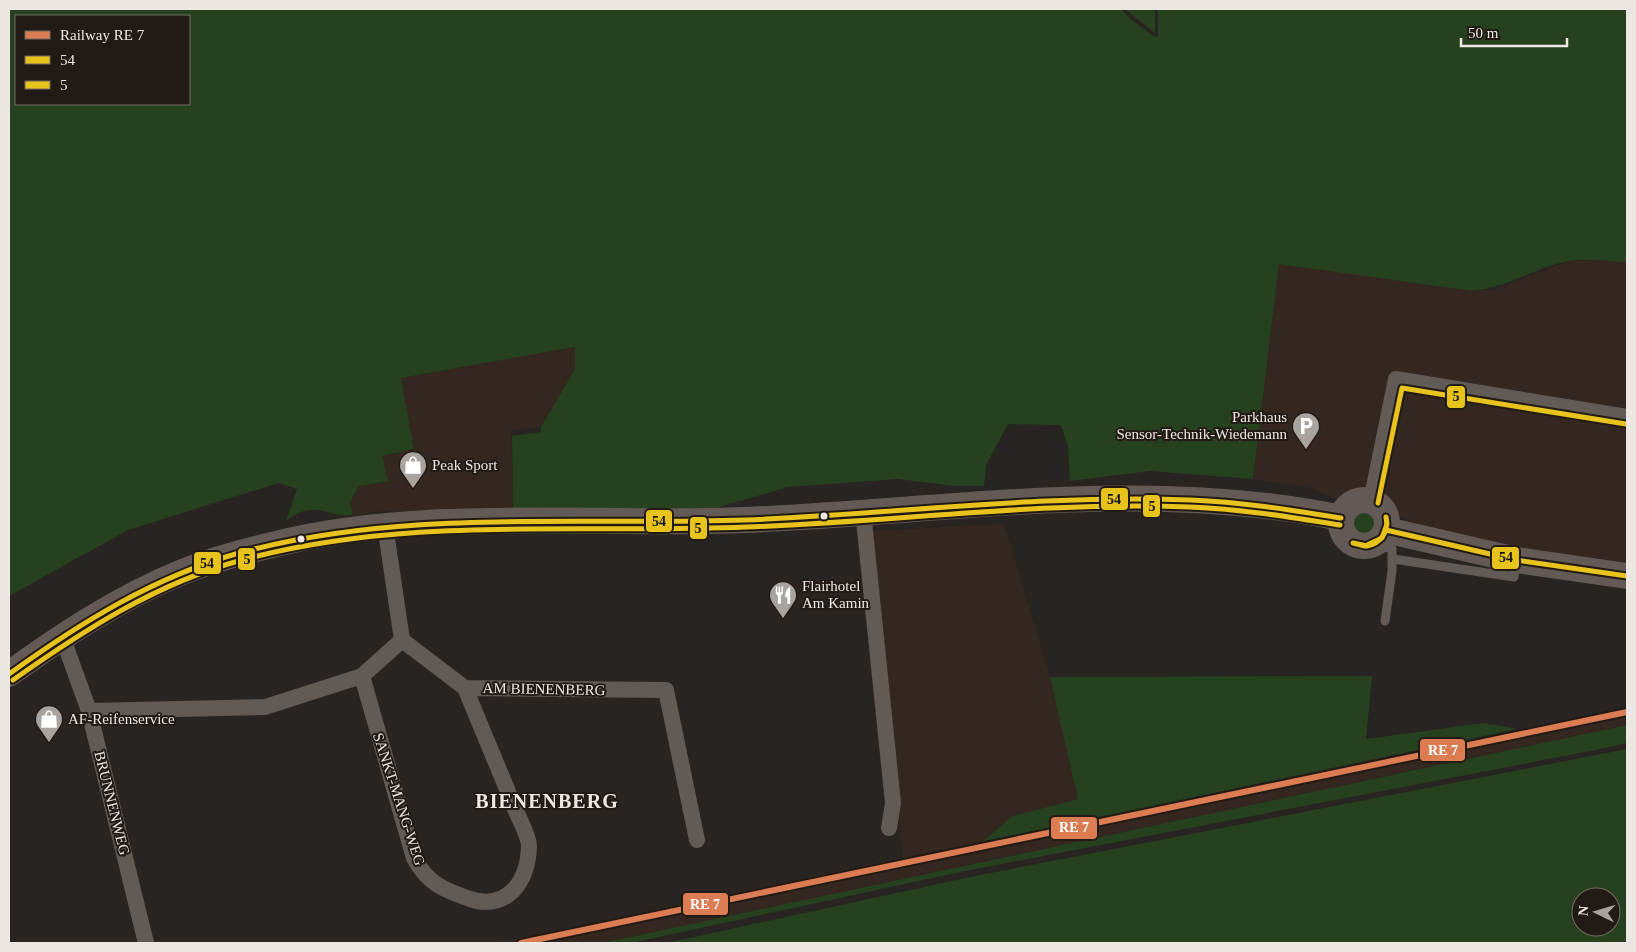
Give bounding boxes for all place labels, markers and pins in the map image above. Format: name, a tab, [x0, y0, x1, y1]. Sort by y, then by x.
place label: Parkhaus Sensor-Technik-Wiedemann	[1117, 409, 1287, 442]
parking icon: Parkhaus Sensor-Technik-Wiedemann	[1291, 411, 1321, 450]
shop icon: Peak Sport	[398, 450, 428, 489]
place label: Peak Sport	[432, 457, 498, 473]
unlabelled marker	[819, 511, 829, 521]
unlabelled marker	[296, 534, 306, 544]
place label: Flairhotel Am Kamin	[802, 578, 870, 611]
restaurant icon: Flairhotel Am Kamin	[768, 580, 798, 619]
shop icon: AF-Reifenservice	[34, 704, 64, 743]
place label: AF-Reifenservice	[68, 711, 175, 727]

